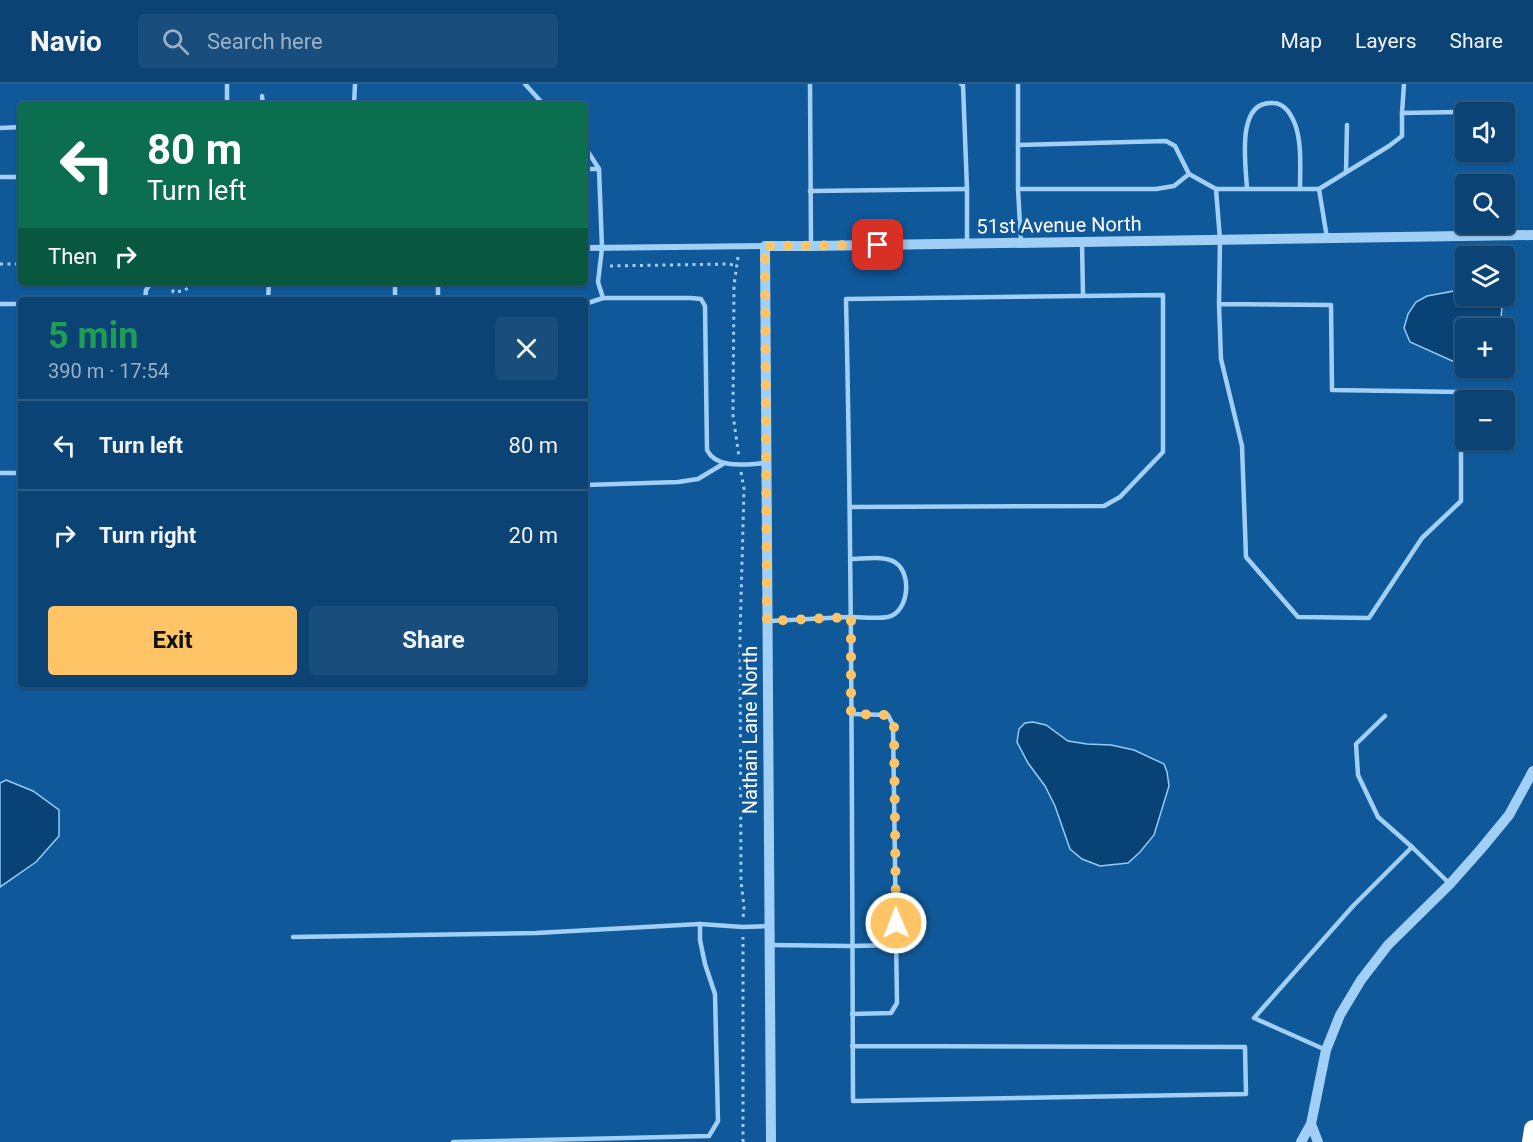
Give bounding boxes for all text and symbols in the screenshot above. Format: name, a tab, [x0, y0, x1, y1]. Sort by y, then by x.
search box	[138, 14, 558, 68]
text: Navio	[30, 25, 102, 58]
icon: search	[159, 25, 192, 58]
text: Search here	[207, 29, 323, 54]
text: Map	[1280, 29, 1322, 53]
text: Layers	[1355, 29, 1416, 53]
text: Share	[1449, 29, 1503, 53]
map controls	[1455, 102, 1515, 450]
button: sound	[1455, 102, 1515, 162]
text: 80 m	[147, 125, 242, 174]
icon: left	[48, 126, 126, 204]
button: search	[1455, 174, 1515, 234]
text: Turn left	[147, 175, 247, 207]
street label: 51st Avenue North	[976, 212, 1142, 238]
pin	[852, 219, 903, 270]
icon: arrive	[861, 228, 894, 261]
icon: right	[109, 240, 142, 273]
text: Then	[48, 244, 97, 269]
button: layers	[1455, 246, 1515, 306]
text: 5 min	[48, 315, 139, 357]
button: close	[495, 317, 558, 380]
button: +	[1455, 318, 1515, 378]
text: 390 m · 17:54	[48, 359, 169, 383]
button: −	[1455, 390, 1515, 450]
icon: left	[48, 429, 81, 462]
text: Turn left	[99, 433, 183, 458]
text: 80 m	[509, 433, 558, 458]
icon: right	[48, 519, 81, 552]
text: Turn right	[99, 523, 196, 548]
text: 20 m	[509, 523, 558, 548]
button: Exit	[48, 606, 297, 675]
button: Share	[309, 606, 558, 675]
street label: Nathan Lane North	[738, 646, 762, 814]
position arrow	[864, 891, 928, 955]

